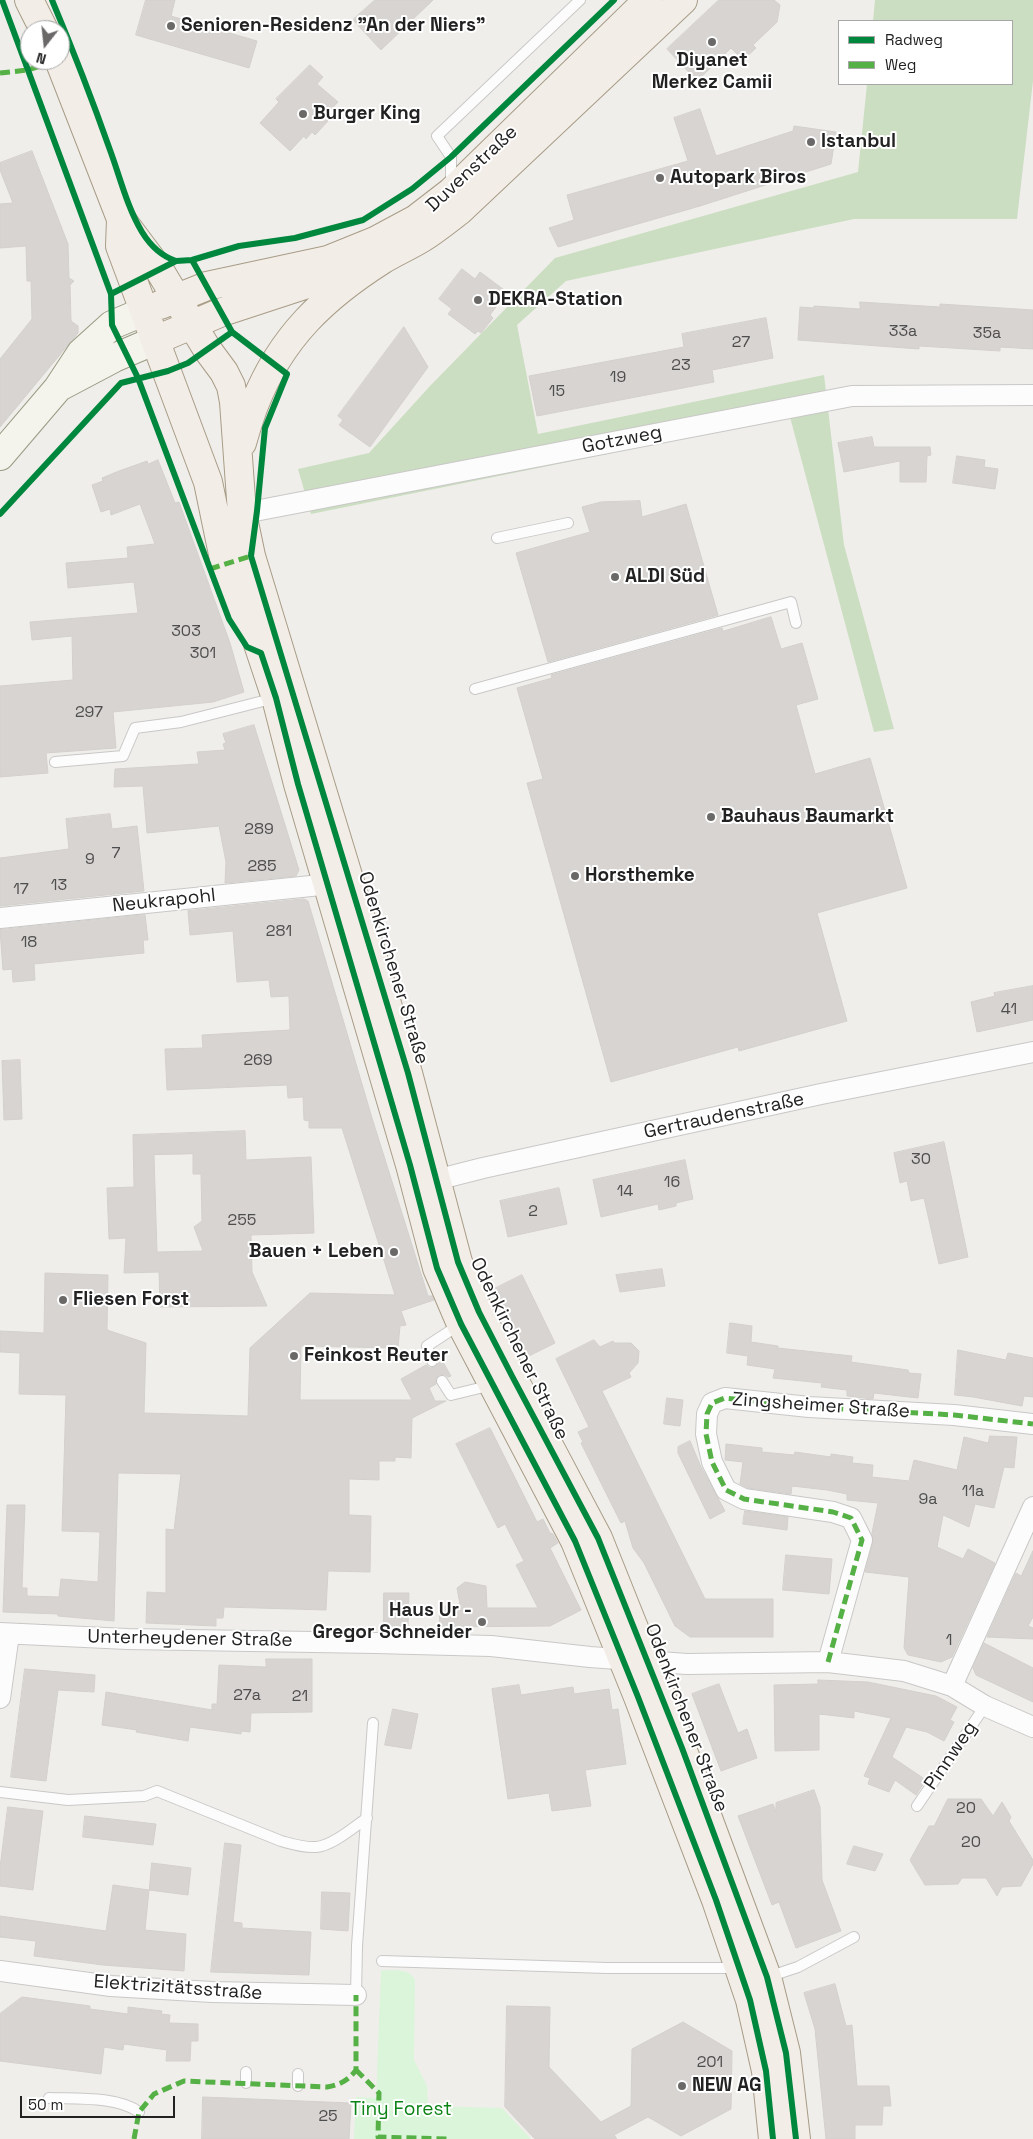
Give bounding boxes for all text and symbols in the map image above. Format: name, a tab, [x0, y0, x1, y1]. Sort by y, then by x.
place label: Senioren-Residenz "An der Niers"	[181, 15, 485, 37]
north arrow	[20, 20, 70, 70]
marker: Senioren-Residenz "An der Niers"	[165, 20, 177, 32]
legend	[838, 20, 1013, 85]
text: Radweg	[885, 30, 943, 49]
marker: Diyanet Merkez Camii	[706, 36, 718, 48]
text: N	[34, 49, 48, 68]
place label: Diyanet Merkez Camii	[652, 50, 772, 94]
text: Weg	[885, 55, 916, 74]
place label: Burger King	[313, 103, 421, 125]
marker: Burger King	[297, 108, 309, 120]
street label: Duvenstraße	[422, 121, 522, 217]
place label: Istanbul	[821, 131, 896, 153]
marker: Istanbul	[805, 136, 817, 148]
place label: Autopark Biros	[670, 167, 806, 189]
marker: Autopark Biros	[654, 172, 666, 184]
place label: DEKRA-Station	[488, 289, 623, 311]
marker: DEKRA-Station	[472, 294, 484, 306]
house number: 33a	[889, 322, 917, 342]
house number: 35a	[973, 324, 1001, 344]
house number: 27	[732, 333, 750, 353]
house number: 23	[671, 356, 691, 376]
house number: 19	[610, 368, 626, 388]
house number: 15	[549, 382, 565, 402]
street label: Gotzweg	[580, 421, 664, 459]
place label: ALDI Süd	[625, 566, 705, 588]
marker: ALDI Süd	[609, 571, 621, 583]
house number: 303	[171, 622, 201, 642]
house number: 301	[190, 644, 216, 664]
house number: 297	[75, 703, 103, 723]
place label: Bauhaus Baumarkt	[721, 806, 894, 828]
marker: Bauhaus Baumarkt	[705, 811, 717, 823]
house number: 289	[244, 820, 274, 840]
house number: 7	[111, 844, 121, 864]
house number: 9	[85, 850, 95, 870]
house number: 285	[247, 857, 277, 877]
place label: Horsthemke	[585, 865, 695, 887]
street label: Odenkirchener Straße	[353, 869, 433, 1067]
marker: Horsthemke	[569, 870, 581, 882]
house number: 13	[51, 876, 67, 896]
house number: 17	[13, 880, 29, 900]
street label: Neukrapohl	[111, 884, 217, 918]
house number: 281	[266, 922, 292, 942]
house number: 18	[21, 933, 37, 953]
house number: 41	[1001, 1000, 1017, 1020]
house number: 269	[243, 1051, 273, 1071]
street label: Gertraudenstraße	[642, 1088, 806, 1144]
house number: 30	[911, 1150, 931, 1170]
house number: 16	[664, 1173, 680, 1193]
house number: 14	[617, 1182, 633, 1202]
house number: 2	[528, 1202, 538, 1222]
house number: 255	[228, 1211, 256, 1231]
place label: Bauen + Leben	[249, 1241, 384, 1263]
marker: Bauen + Leben	[388, 1246, 400, 1258]
street label: Odenkirchener Straße	[465, 1254, 573, 1444]
place label: Fliesen Forst	[73, 1289, 189, 1311]
marker: Fliesen Forst	[57, 1294, 69, 1306]
place label: Feinkost Reuter	[304, 1345, 448, 1367]
marker: Feinkost Reuter	[288, 1350, 300, 1362]
street label: Zingsheimer Straße	[731, 1388, 911, 1424]
house number: 11a	[962, 1482, 984, 1502]
house number: 9a	[919, 1490, 937, 1510]
place label: Haus Ur - Gregor Schneider	[312, 1600, 472, 1644]
marker: Haus Ur - Gregor Schneider	[476, 1616, 488, 1628]
street label: Odenkirchener Straße	[640, 1621, 732, 1815]
street label: Unterheydener Straße	[87, 1626, 293, 1652]
house number: 1	[946, 1631, 952, 1651]
house number: 27a	[233, 1686, 261, 1706]
house number: 21	[292, 1687, 308, 1707]
street label: Pinnweg	[920, 1717, 982, 1795]
house number: 20	[956, 1799, 976, 1819]
house number: 20	[961, 1833, 981, 1853]
street label: Elektrizitätsstraße	[93, 1971, 263, 2005]
house number: 201	[697, 2053, 723, 2073]
place label: NEW AG	[692, 2075, 762, 2097]
marker: NEW AG	[676, 2080, 688, 2092]
scale bar	[22, 2086, 178, 2118]
text: 50 m	[28, 2095, 63, 2114]
park label: Tiny Forest	[350, 2099, 452, 2121]
house number: 25	[318, 2107, 338, 2127]

